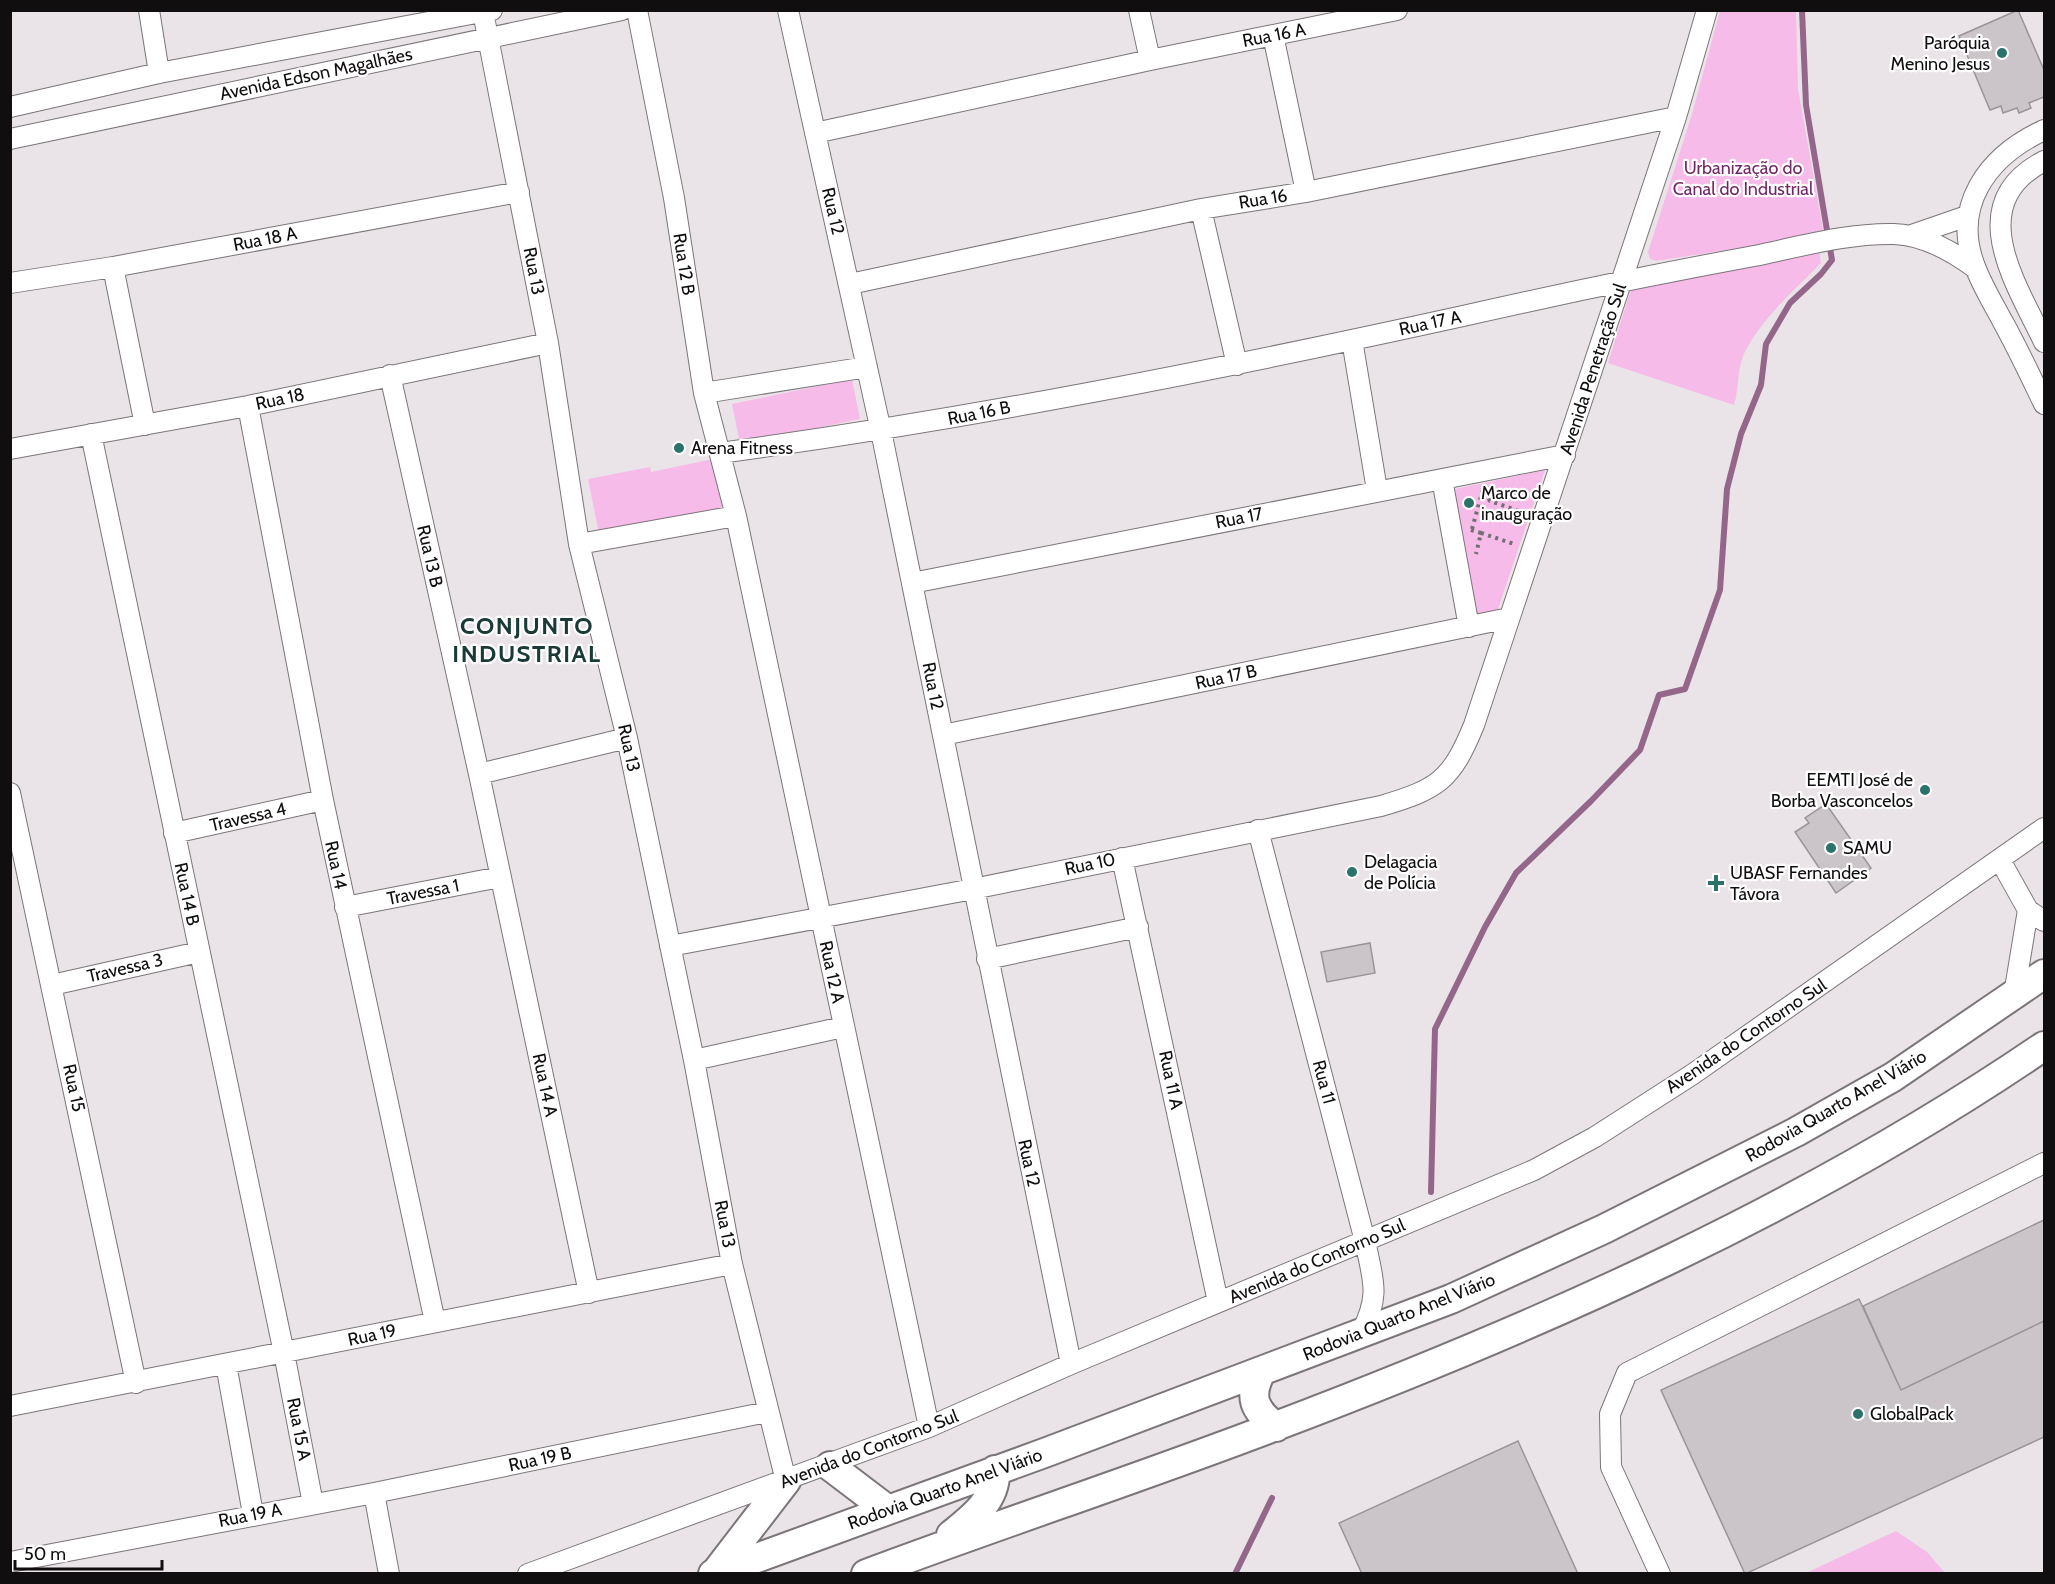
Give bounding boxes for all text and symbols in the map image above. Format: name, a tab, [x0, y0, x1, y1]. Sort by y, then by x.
street label: Rua 16 A	[1240, 18, 1308, 52]
place label: Paróquia Menino Jesus	[1891, 32, 1990, 75]
street label: Avenida Edson Magalhães	[218, 43, 414, 105]
marker: Paróquia Menino Jesus	[1995, 46, 2009, 60]
park label: Urbanização do Canal do Industrial	[1673, 157, 1814, 200]
street label: Rua 16	[1237, 184, 1289, 214]
street label: Rua 12	[817, 185, 849, 237]
street label: Rua 18 A	[231, 222, 299, 256]
street label: Rua 12 B	[668, 231, 700, 297]
street label: Rua 13	[519, 245, 549, 297]
street label: Avenida Penetração Sul	[1555, 280, 1631, 457]
street label: Rua 17 A	[1397, 306, 1463, 340]
street label: Rua 18	[253, 383, 307, 415]
street label: Rua 16 B	[946, 396, 1013, 430]
place label: Arena Fitness	[691, 437, 793, 459]
marker: Arena Fitness	[672, 441, 686, 455]
place label: Marco de inauguração	[1481, 482, 1572, 525]
marker: Marco de inauguração	[1462, 496, 1476, 510]
street label: Rua 17	[1213, 503, 1265, 533]
street label: Rua 13 B	[412, 523, 448, 589]
district label: CONJUNTO INDUSTRIAL	[452, 611, 602, 668]
street label: Rua 12	[918, 660, 948, 712]
street label: Rua 17 B	[1193, 660, 1259, 694]
street label: Rua 13	[613, 722, 645, 774]
place label: EEMTI José de Borba Vasconcelos	[1771, 769, 1913, 812]
marker: EEMTI José de Borba Vasconcelos	[1918, 783, 1932, 797]
street label: Travessa 4	[208, 798, 288, 836]
place label: SAMU	[1843, 837, 1892, 859]
street label: Rua 14	[320, 839, 352, 891]
marker: SAMU	[1824, 841, 1838, 855]
street label: Rua 10	[1063, 848, 1117, 880]
place label: Delagacia de Polícia	[1364, 851, 1438, 894]
street label: Rua 14 B	[170, 860, 204, 928]
place label: UBASF Fernandes Távora	[1730, 862, 1868, 905]
marker: Delagacia de Polícia	[1345, 865, 1359, 879]
street label: Travessa 1	[385, 874, 461, 910]
marker: UBASF Fernandes Távora	[1707, 874, 1725, 892]
street label: Rua 12 A	[815, 939, 849, 1005]
street label: Travessa 3	[85, 949, 165, 987]
street label: Avenida do Contorno Sul	[1661, 974, 1831, 1098]
street label: Rodovia Quarto Anel Viário	[1742, 1045, 1930, 1167]
street label: Rua 11 A	[1154, 1049, 1188, 1111]
street label: Rua 14 A	[528, 1051, 562, 1119]
street label: Rua 11	[1308, 1058, 1340, 1106]
street label: Rua 15	[58, 1062, 90, 1114]
street label: Rua 12	[1013, 1137, 1045, 1189]
street label: Rua 13	[710, 1198, 740, 1250]
street label: Avenida do Contorno Sul	[1226, 1214, 1409, 1308]
street label: Rodovia Quarto Anel Viário	[1300, 1268, 1498, 1366]
street label: Rua 19	[346, 1319, 398, 1351]
street label: Rua 15 A	[282, 1396, 316, 1462]
place label: GlobalPack	[1870, 1403, 1954, 1425]
street label: Avenida do Contorno Sul	[777, 1405, 962, 1493]
marker: GlobalPack	[1851, 1407, 1865, 1421]
street label: Rua 19 B	[507, 1442, 574, 1476]
street label: Rodovia Quarto Anel Viário	[845, 1444, 1045, 1534]
street label: Rua 19 A	[216, 1498, 284, 1532]
scale bar	[15, 1533, 162, 1571]
text: 50 m	[24, 1543, 66, 1565]

